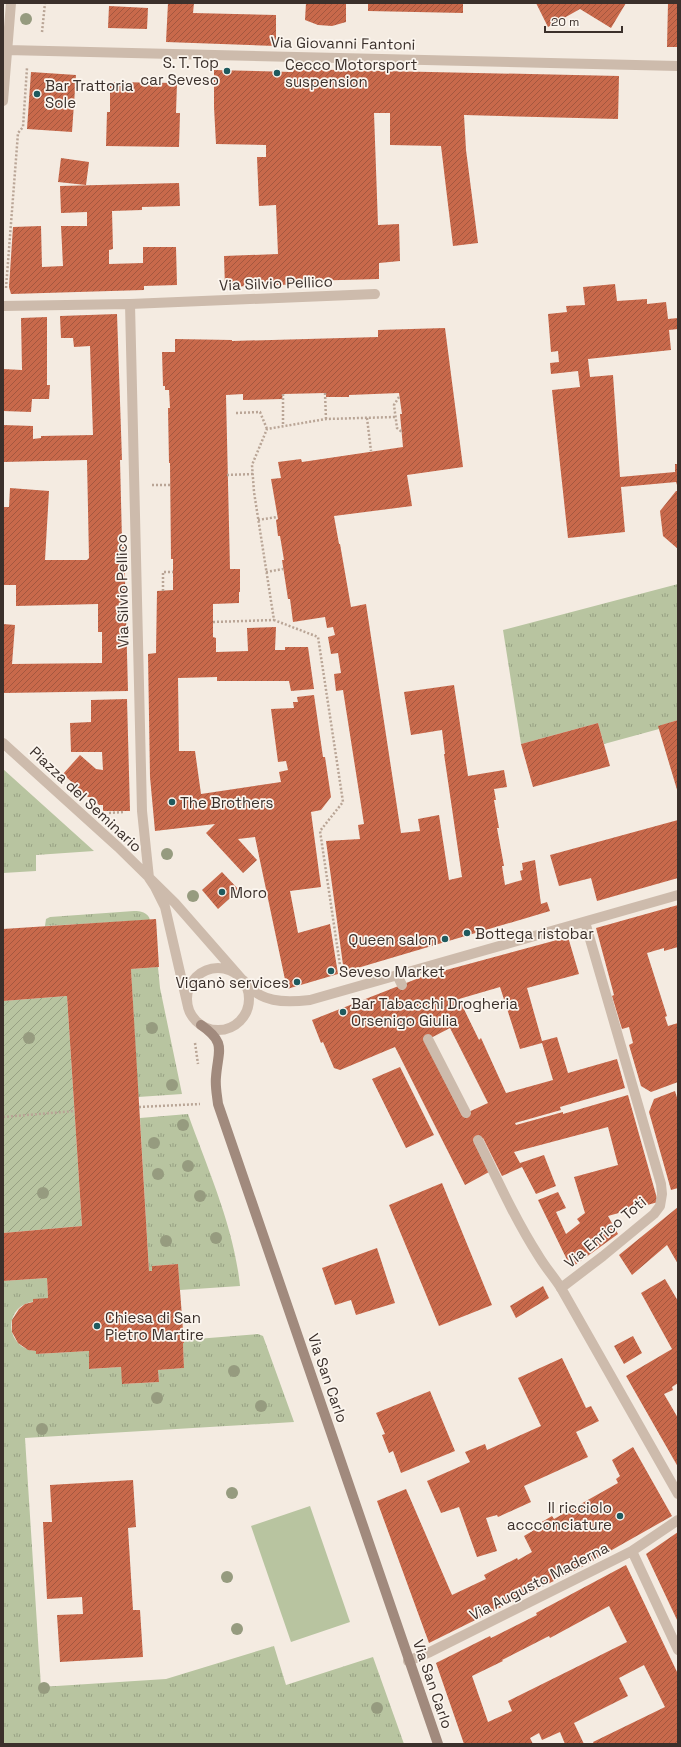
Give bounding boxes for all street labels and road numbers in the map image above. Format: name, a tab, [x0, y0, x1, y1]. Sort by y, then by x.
street label: Via Giovanni Fantoni	[270, 32, 416, 54]
street label: Via Silvio Pellico	[219, 272, 333, 294]
street label: Via Silvio Pellico	[112, 534, 132, 648]
street label: Piazza del Seminario	[26, 742, 146, 856]
street label: Via Enrico Toti	[560, 1192, 650, 1272]
street label: Via San Carlo	[304, 1331, 352, 1425]
street label: Via Augusto Maderna	[466, 1538, 612, 1624]
street label: Via San Carlo	[409, 1637, 457, 1731]

